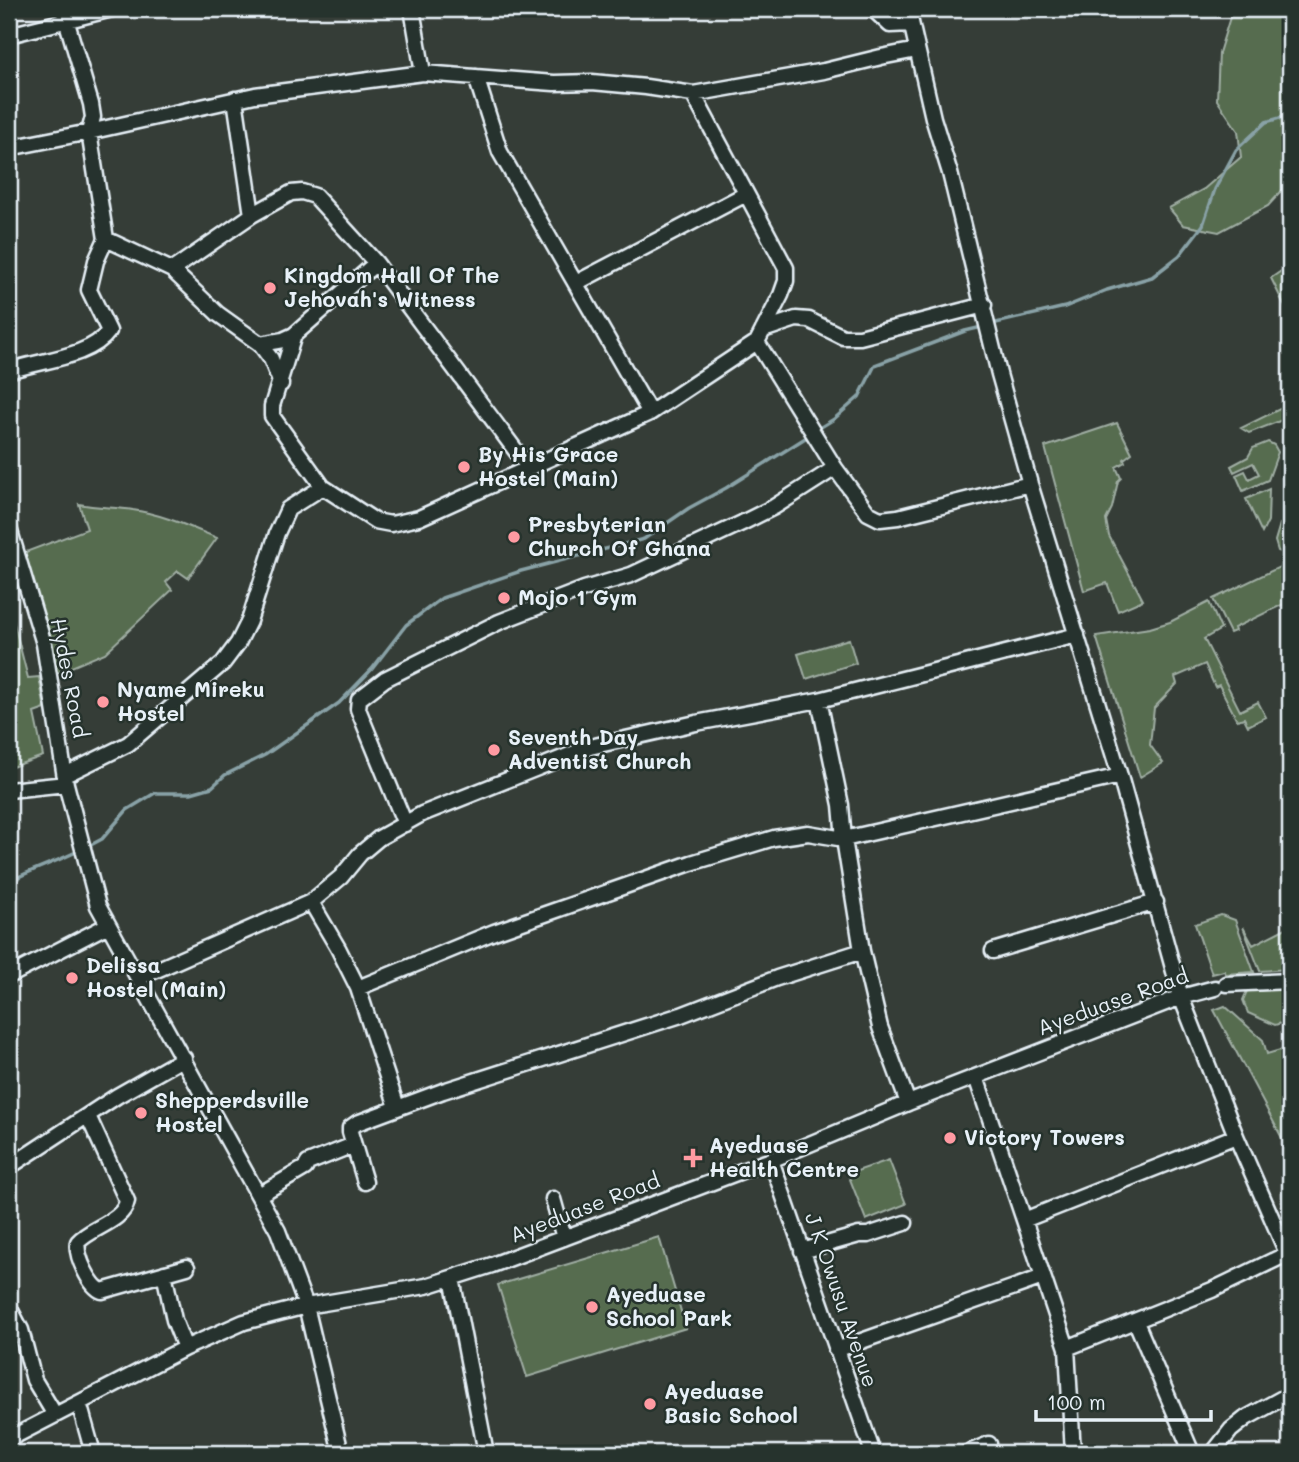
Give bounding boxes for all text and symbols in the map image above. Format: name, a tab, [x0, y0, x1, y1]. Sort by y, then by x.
place label: Kingdom Hall Of The Jehovah's Witness	[284, 261, 499, 312]
marker: Kingdom Hall Of The Jehovah's Witness	[262, 280, 278, 296]
place label: By His Grace Hostel (Main)	[478, 440, 618, 491]
marker: By His Grace Hostel (Main)	[456, 459, 472, 475]
place label: Presbyterian Church Of Ghana	[528, 510, 711, 561]
marker: Presbyterian Church Of Ghana	[506, 529, 522, 545]
place label: Mojo 1 Gym	[518, 583, 637, 611]
marker: Mojo 1 Gym	[496, 590, 512, 606]
street label: Hydes Road	[46, 616, 95, 740]
place label: Nyame Mireku Hostel	[117, 675, 265, 726]
marker: Nyame Mireku Hostel	[95, 694, 111, 710]
place label: Seventh Day Adventist Church	[508, 723, 691, 774]
marker: Seventh Day Adventist Church	[486, 742, 502, 758]
place label: Delissa Hostel (Main)	[86, 951, 226, 1002]
street label: Ayeduase Road	[1033, 961, 1192, 1040]
marker: Delissa Hostel (Main)	[64, 970, 80, 986]
place label: Shepperdsville Hostel	[155, 1086, 309, 1137]
marker: Shepperdsville Hostel	[133, 1105, 149, 1121]
place label: Victory Towers	[964, 1123, 1125, 1151]
marker: Victory Towers	[942, 1130, 958, 1146]
place label: Ayeduase Health Centre	[709, 1131, 859, 1182]
marker: Ayeduase Health Centre	[683, 1148, 703, 1168]
street label: Ayeduase Road	[506, 1166, 663, 1248]
street label: J K Owusu Avenue	[800, 1208, 885, 1391]
place label: Ayeduase School Park	[606, 1280, 732, 1331]
marker: Ayeduase School Park	[584, 1299, 600, 1315]
place label: Ayeduase Basic School	[664, 1377, 798, 1428]
scale bar	[1036, 1378, 1212, 1422]
text: 100 m	[1047, 1388, 1106, 1415]
marker: Ayeduase Basic School	[642, 1396, 658, 1412]

